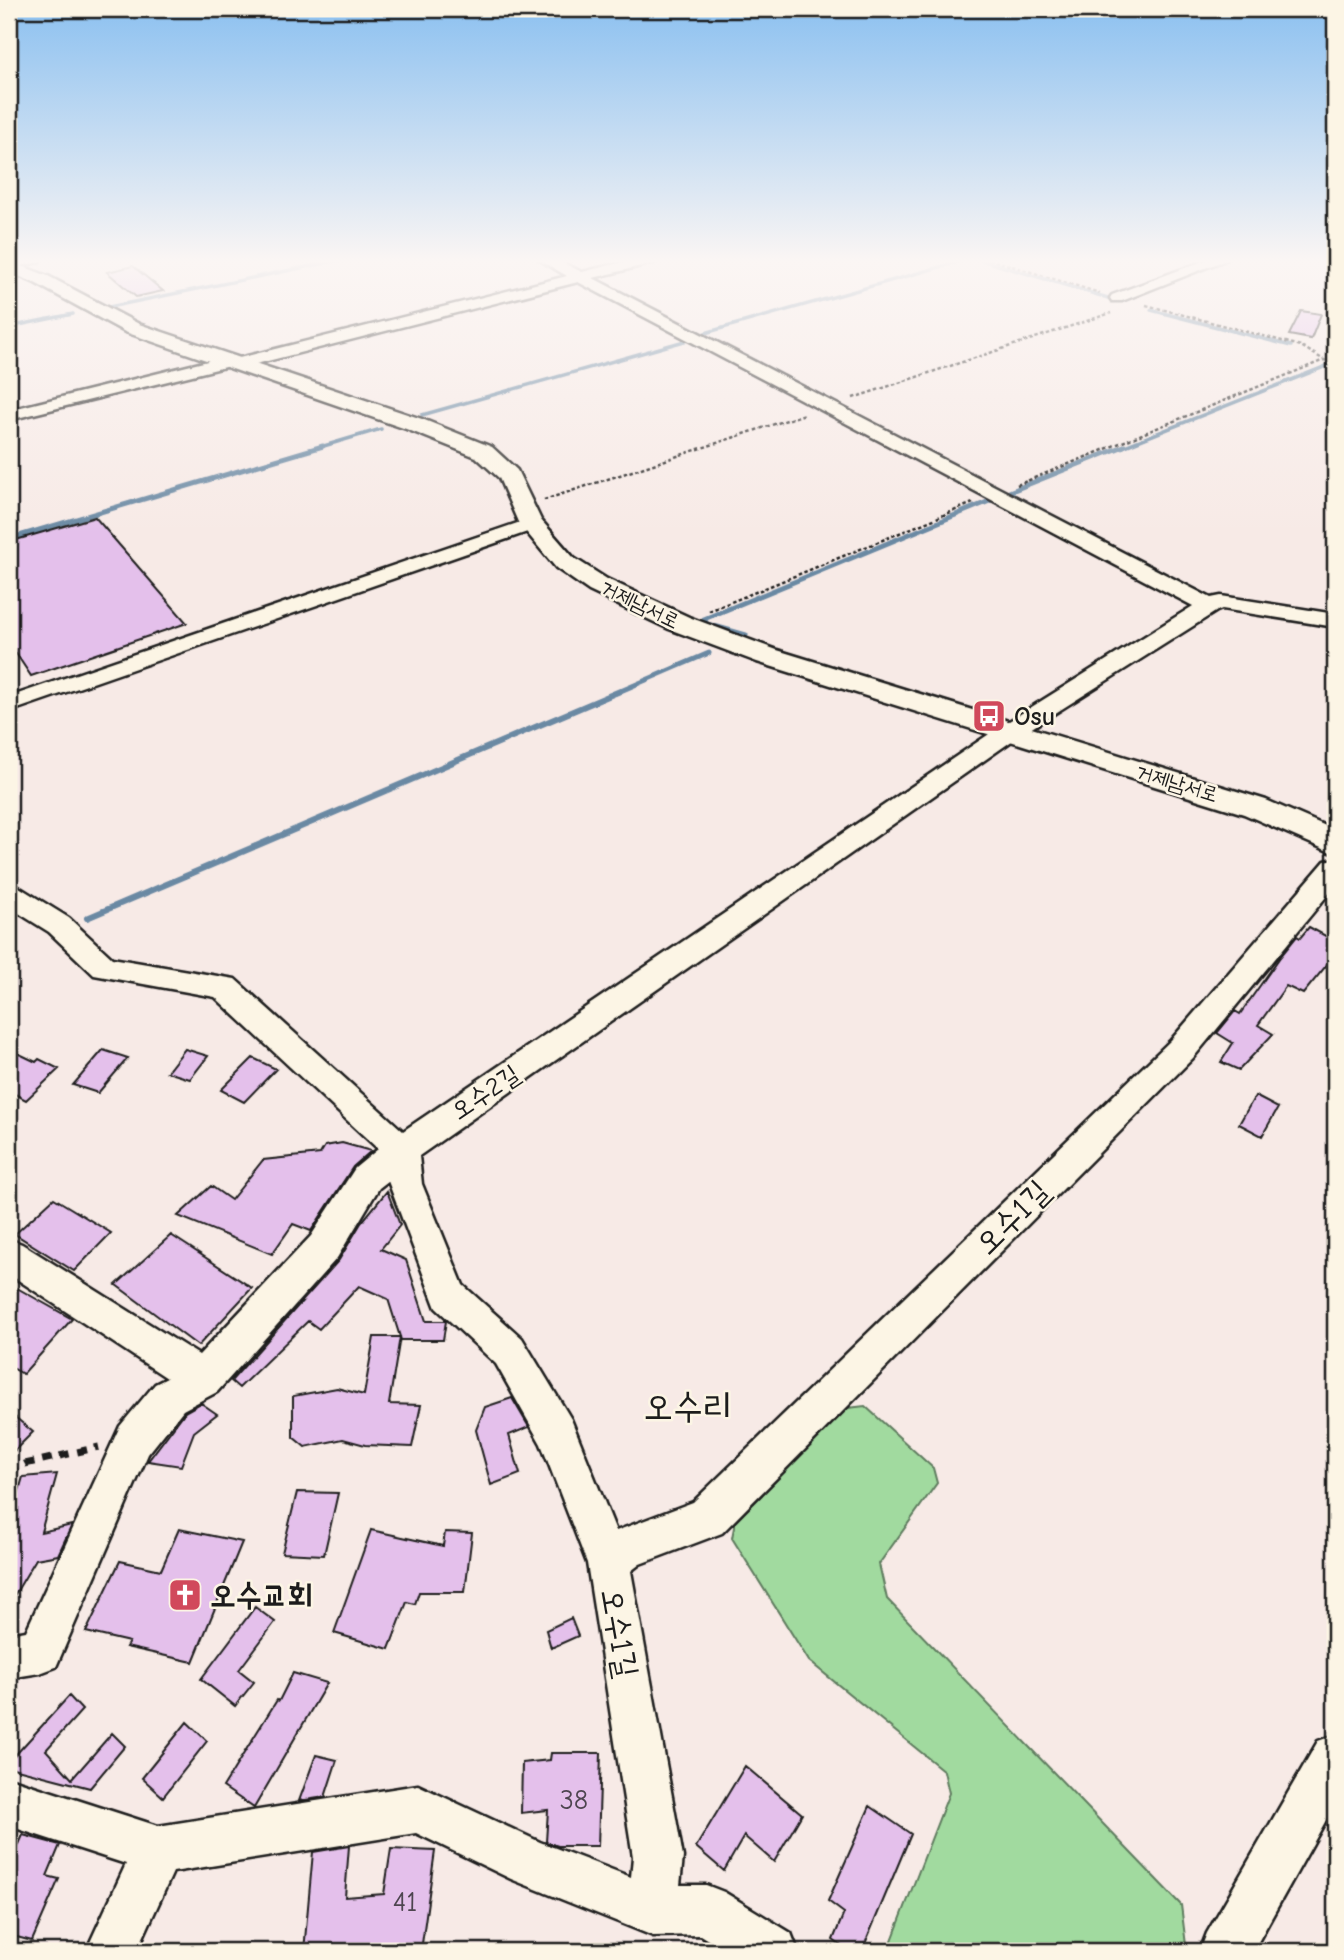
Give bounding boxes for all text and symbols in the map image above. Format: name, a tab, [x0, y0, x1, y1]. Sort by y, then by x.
street label: 거제남서로	[597, 575, 683, 633]
bus stop icon: Osu	[970, 697, 1008, 735]
place label: Osu	[1014, 702, 1055, 732]
street label: 거제남서로	[1133, 759, 1221, 807]
street label: 오수2길	[446, 1059, 526, 1127]
street label: 오수1길	[967, 1172, 1057, 1262]
district label: 오수리	[643, 1386, 733, 1428]
church icon: 오수교회	[166, 1576, 204, 1614]
place label: 오수교회	[210, 1577, 313, 1614]
street label: 오수1길	[593, 1586, 646, 1681]
house number: 38	[560, 1784, 588, 1816]
house number: 41	[393, 1886, 417, 1918]

